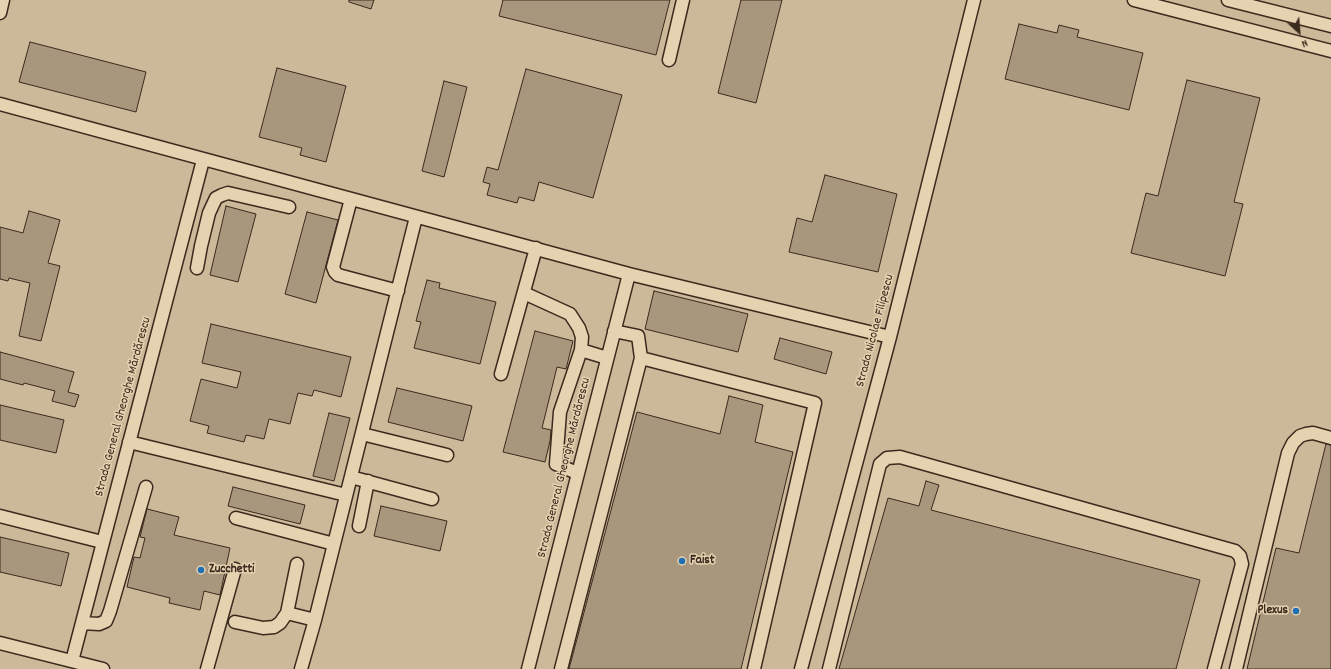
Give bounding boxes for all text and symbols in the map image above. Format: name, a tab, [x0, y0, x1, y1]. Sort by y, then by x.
north arrow	[1279, 12, 1319, 52]
text: N	[1298, 34, 1310, 51]
street label: Strada Nicolae Filipescu	[853, 273, 899, 389]
street label: Strada General Gheorghe Mărdărescu	[93, 316, 155, 498]
street label: Strada General Gheorghe Mărdărescu	[535, 376, 595, 560]
place label: Faist	[690, 553, 715, 569]
marker: Faist	[677, 556, 687, 566]
place label: Zucchetti	[209, 562, 254, 578]
marker: Zucchetti	[196, 565, 206, 575]
place label: Plexus	[1257, 603, 1288, 619]
marker: Plexus	[1291, 606, 1301, 616]

